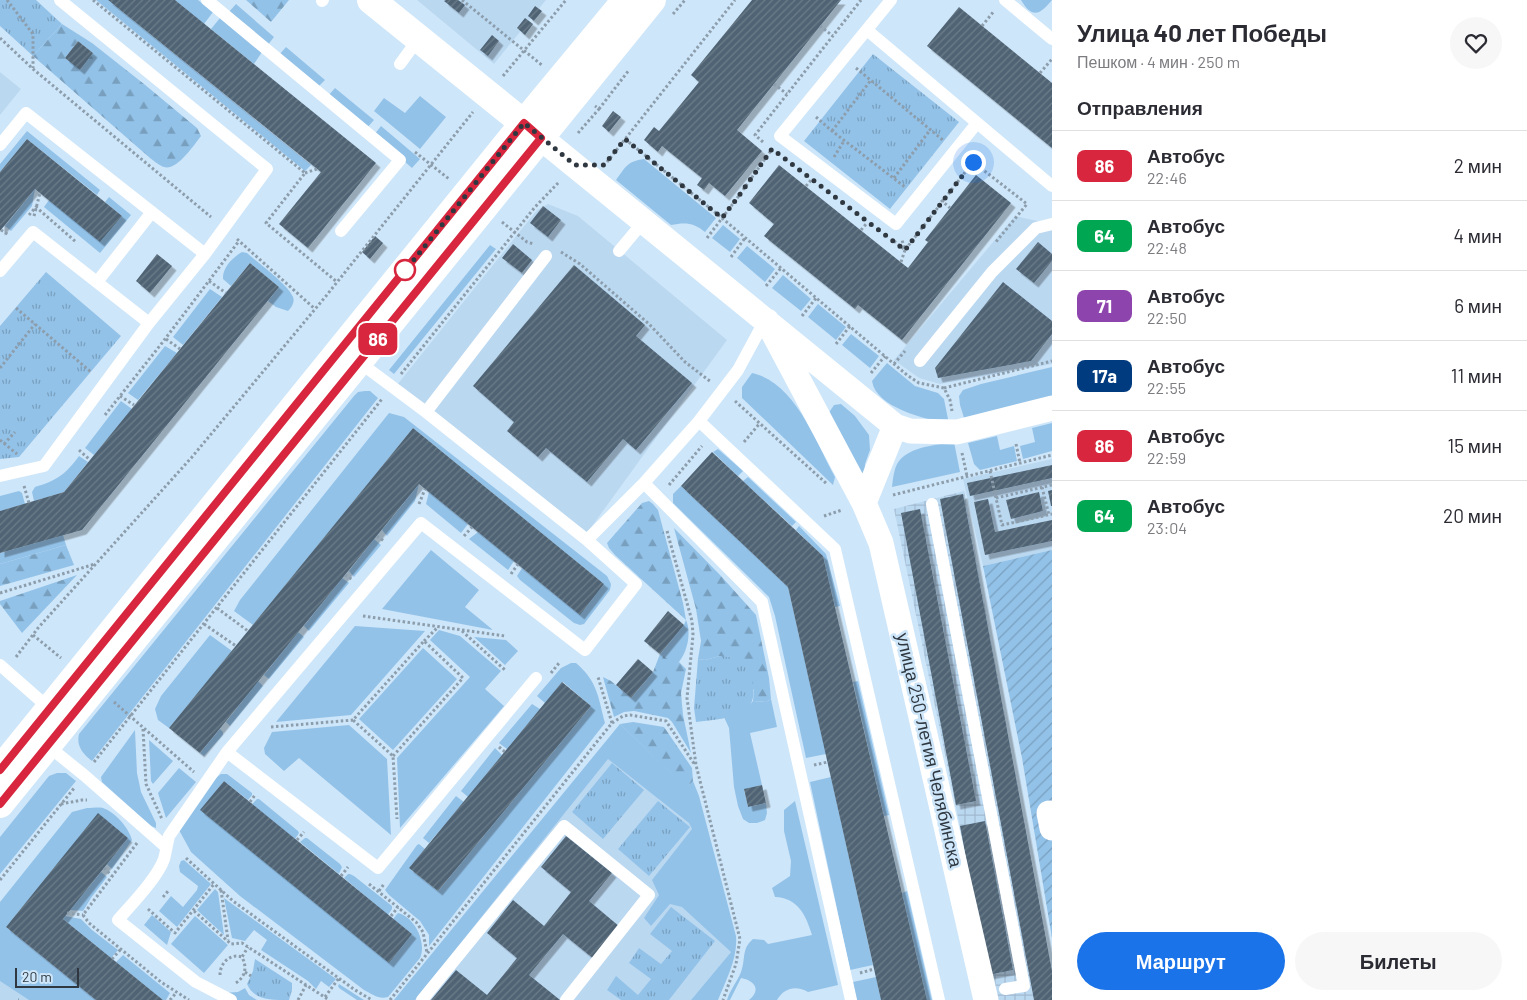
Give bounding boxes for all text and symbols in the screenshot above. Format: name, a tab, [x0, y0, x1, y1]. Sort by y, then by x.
button: heart	[1450, 17, 1502, 69]
text: Улица 40 лет Победы	[1077, 18, 1327, 47]
text: Пешком · 4 мин · 250 m	[1077, 52, 1240, 71]
text: Отправления	[1077, 96, 1203, 119]
text: Автобус	[1147, 144, 1225, 167]
your location	[961, 150, 986, 175]
text: 2 мин	[1454, 154, 1502, 177]
text: 86	[1095, 155, 1114, 177]
text: 22:46	[1147, 168, 1187, 187]
text: Автобус	[1147, 214, 1225, 237]
text: 4 мин	[1454, 224, 1502, 247]
text: 64	[1094, 225, 1115, 247]
text: 22:48	[1147, 238, 1187, 257]
unlabelled marker	[394, 259, 416, 281]
text: Автобус	[1147, 284, 1225, 307]
text: 6 мин	[1454, 294, 1502, 317]
text: 71	[1097, 295, 1112, 317]
text: 22:50	[1147, 308, 1187, 327]
line badge: 86	[356, 323, 400, 355]
text: 86	[368, 328, 388, 350]
text: Автобус	[1147, 354, 1225, 377]
text: 11 мин	[1451, 364, 1502, 387]
text: 17a	[1092, 365, 1117, 387]
text: 22:55	[1147, 378, 1186, 397]
text: Автобус	[1147, 424, 1225, 447]
text: 15 мин	[1448, 434, 1502, 457]
text: 86	[1095, 435, 1114, 457]
text: 22:59	[1147, 448, 1186, 467]
text: Автобус	[1147, 494, 1225, 517]
text: 20 мин	[1443, 504, 1502, 527]
text: 64	[1094, 505, 1115, 527]
text: 23:04	[1147, 518, 1187, 537]
street label: улица 250-летия Челябинска	[892, 630, 968, 870]
button: Маршрут	[1077, 932, 1285, 990]
button: Билеты	[1295, 932, 1502, 990]
scale bar	[15, 965, 79, 988]
text: 20 m	[22, 968, 52, 985]

